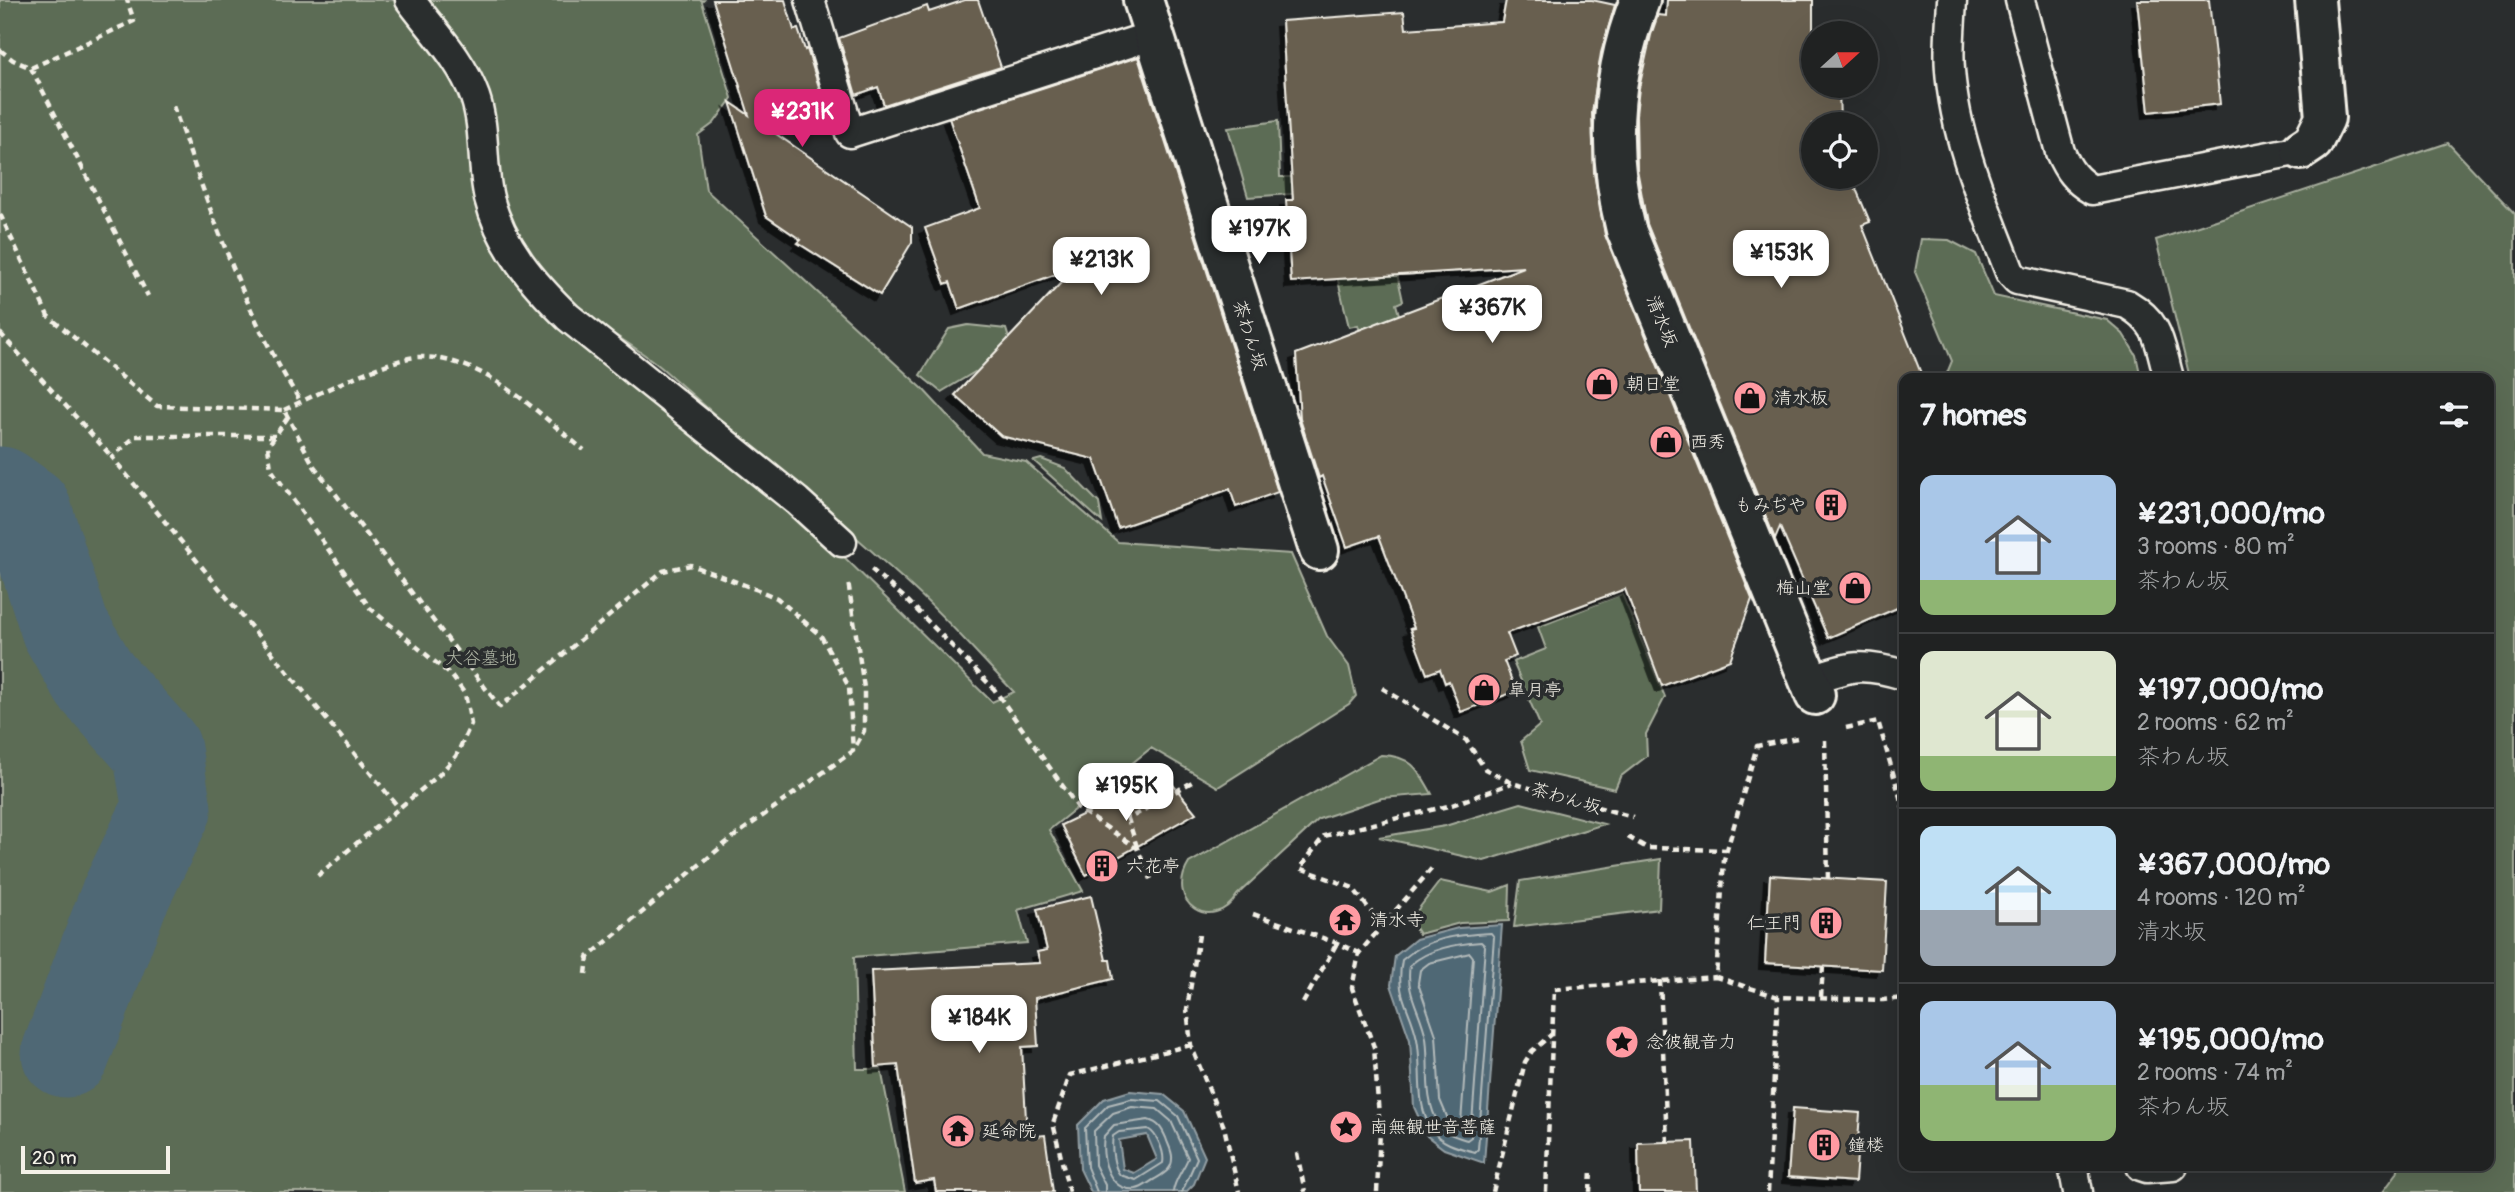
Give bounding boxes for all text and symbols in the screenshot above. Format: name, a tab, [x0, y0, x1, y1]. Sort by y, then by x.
north arrow	[1801, 21, 1878, 98]
map controls	[1801, 21, 1878, 189]
pin: ¥231K	[753, 90, 851, 149]
text: ¥231K	[770, 97, 834, 126]
button: locate	[1801, 112, 1878, 189]
pin: ¥197K	[1210, 206, 1308, 266]
text: ¥197K	[1228, 214, 1290, 243]
pin: ¥153K	[1732, 230, 1830, 290]
pin: ¥213K	[1052, 238, 1150, 297]
text: ¥153K	[1749, 238, 1813, 267]
text: ¥213K	[1069, 245, 1133, 274]
pin: ¥367K	[1443, 286, 1541, 345]
street label: 清水坂	[1641, 292, 1682, 351]
text: ¥367K	[1458, 293, 1526, 322]
street label: 茶わん坂	[1227, 297, 1272, 373]
shop icon: 朝日堂	[1583, 365, 1621, 403]
place label: 朝日堂	[1626, 373, 1680, 396]
shop icon: 清水板	[1731, 379, 1769, 417]
place label: 清水板	[1774, 387, 1828, 410]
icon: filters	[2435, 396, 2473, 434]
text: 7 homes	[1920, 397, 2027, 434]
shop icon: 西秀	[1647, 423, 1685, 461]
place label: 西秀	[1690, 431, 1726, 454]
building icon: もみぢや	[1812, 486, 1850, 524]
place label: もみぢや	[1735, 494, 1806, 517]
text: ¥231,000/mo	[2137, 495, 2325, 532]
icon: home	[1976, 503, 2060, 587]
text: 3 rooms · 80 m²	[2137, 532, 2295, 561]
text: 茶わん坂	[2137, 566, 2229, 595]
shop icon: 梅山堂	[1836, 569, 1874, 607]
place label: 梅山堂	[1776, 577, 1830, 600]
park label: 大谷墓地	[445, 647, 517, 670]
shop icon: 皐月亭	[1465, 671, 1503, 709]
text: ¥197,000/mo	[2137, 671, 2323, 708]
place label: 皐月亭	[1508, 679, 1562, 702]
icon: home	[1976, 679, 2060, 763]
text: 2 rooms · 62 m²	[2137, 708, 2294, 737]
text: 茶わん坂	[2137, 742, 2229, 771]
pin: ¥195K	[1077, 764, 1175, 823]
text: ¥195K	[1094, 771, 1158, 800]
street label: 茶わん坂	[1528, 778, 1604, 819]
text: ¥367,000/mo	[2137, 846, 2330, 883]
building icon: 六花亭	[1083, 847, 1121, 885]
icon: home	[1976, 854, 2060, 938]
place label: 六花亭	[1126, 855, 1180, 878]
text: 4 rooms · 120 m²	[2137, 883, 2306, 912]
temple icon: 清水寺	[1326, 901, 1364, 939]
building icon: 仁王門	[1807, 904, 1845, 942]
place label: 清水寺	[1370, 909, 1424, 932]
place label: 仁王門	[1747, 912, 1801, 935]
text: 清水坂	[2137, 917, 2206, 946]
pin: ¥184K	[930, 996, 1028, 1055]
text: ¥184K	[947, 1003, 1011, 1032]
text: ¥195,000/mo	[2137, 1021, 2324, 1058]
place icon: 念彼観音力	[1603, 1023, 1641, 1061]
icon: home	[1976, 1029, 2060, 1113]
place label: 念彼観音力	[1646, 1031, 1736, 1054]
text: 2 rooms · 74 m²	[2137, 1058, 2293, 1087]
text: 茶わん坂	[2137, 1092, 2229, 1121]
place icon: 南無観世音菩薩	[1327, 1108, 1365, 1146]
temple icon: 延命院	[939, 1112, 977, 1150]
place label: 南無観世音菩薩	[1370, 1116, 1496, 1139]
place label: 延命院	[982, 1120, 1036, 1143]
building icon: 鐘楼	[1805, 1126, 1843, 1164]
place label: 鐘楼	[1848, 1134, 1884, 1157]
scale bar	[21, 1143, 170, 1175]
text: 20 m	[32, 1146, 77, 1170]

